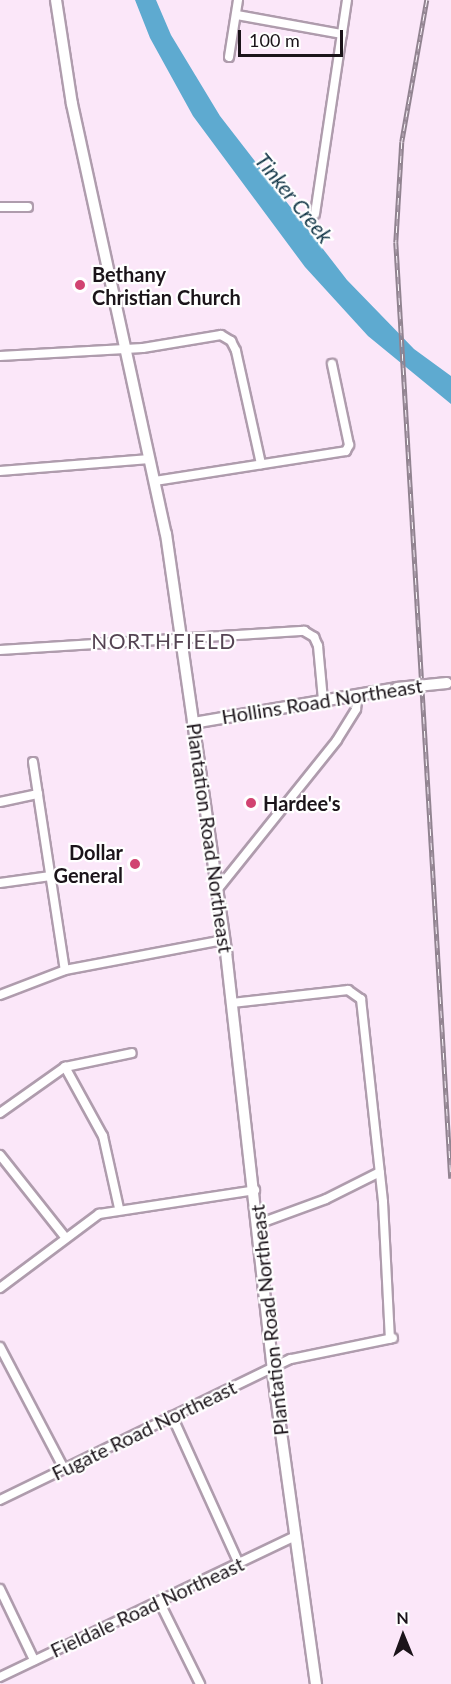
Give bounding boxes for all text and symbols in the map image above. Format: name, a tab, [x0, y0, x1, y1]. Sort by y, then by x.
scale bar	[241, 18, 346, 56]
text: 100 m	[249, 29, 300, 51]
water label: Tinker Creek	[250, 148, 338, 248]
place label: Bethany Christian Church	[92, 262, 241, 309]
marker: Bethany Christian Church	[73, 278, 87, 292]
district label: NORTHFIELD	[91, 628, 237, 654]
street label: Hollins Road Northeast	[220, 673, 424, 729]
street label: Plantation Road Northeast	[182, 721, 238, 955]
place label: Hardee's	[263, 791, 341, 815]
marker: Hardee's	[244, 796, 258, 810]
place label: Dollar General	[54, 840, 123, 887]
marker: Dollar General	[128, 857, 142, 871]
street label: Plantation Road Northeast	[245, 1203, 293, 1437]
street label: Fugate Road Northeast	[48, 1375, 240, 1485]
street label: Fieldale Road Northeast	[46, 1552, 248, 1662]
north arrow	[373, 1606, 433, 1666]
text: N	[396, 1608, 409, 1627]

